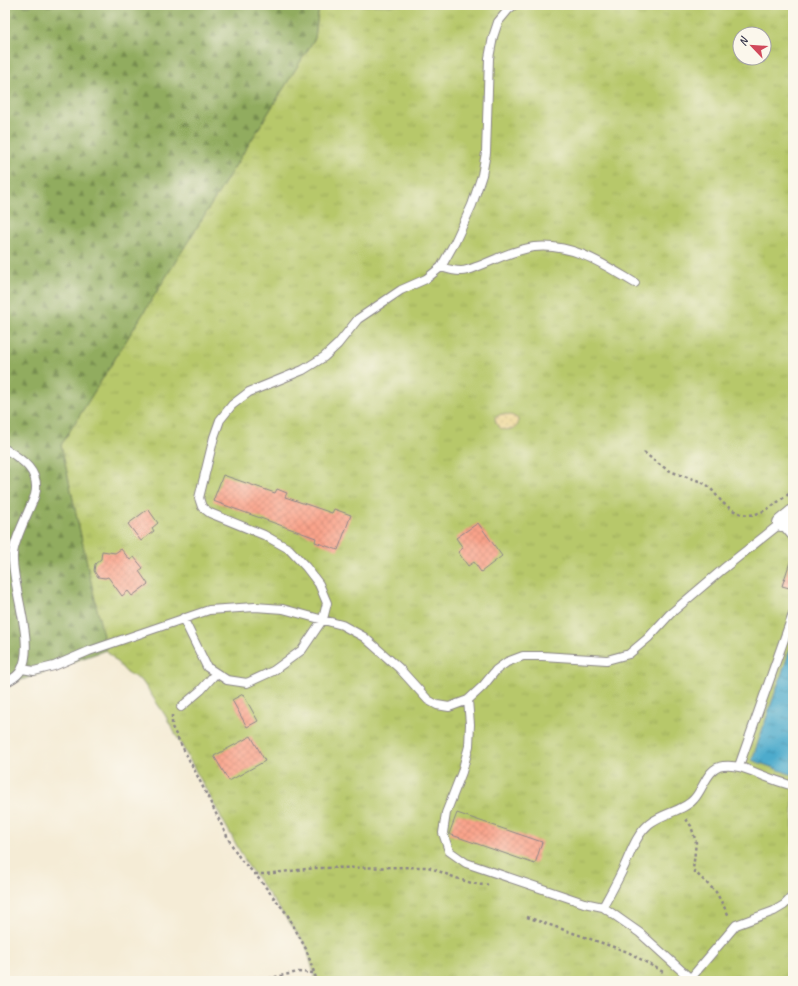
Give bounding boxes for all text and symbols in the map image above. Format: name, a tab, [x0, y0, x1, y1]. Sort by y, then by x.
north arrow	[732, 26, 772, 66]
text: N	[735, 34, 752, 48]

